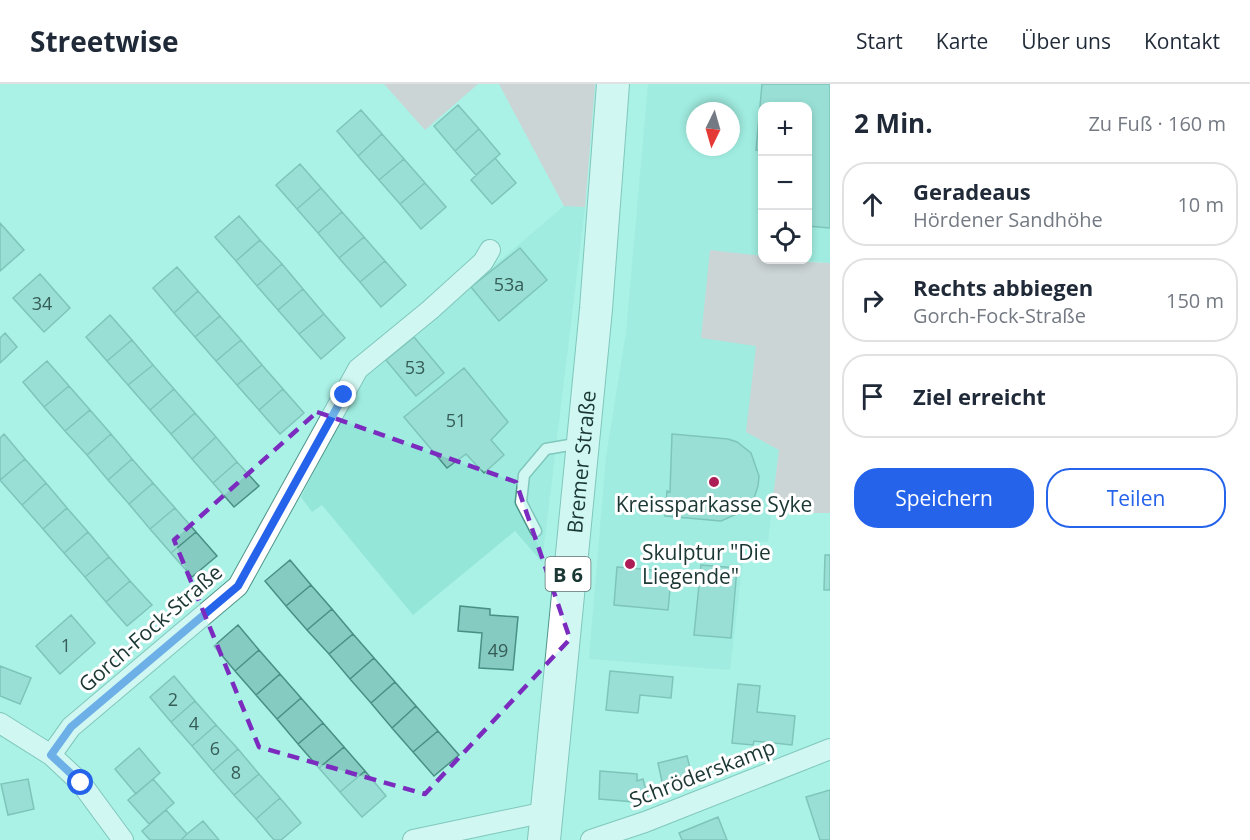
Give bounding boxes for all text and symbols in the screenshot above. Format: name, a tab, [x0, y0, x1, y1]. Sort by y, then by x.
text: Streetwise	[30, 22, 179, 60]
text: Start	[856, 27, 903, 55]
text: Karte	[936, 27, 988, 55]
text: Über uns	[1021, 27, 1111, 55]
text: Kontakt	[1144, 27, 1220, 55]
north arrow	[686, 102, 740, 156]
map controls	[758, 102, 812, 264]
button: +	[758, 102, 812, 156]
text: 2 Min.	[854, 105, 933, 141]
text: Zu Fuß · 160 m	[1088, 110, 1226, 137]
button: −	[758, 156, 812, 210]
text: Geradeaus	[913, 176, 1031, 206]
icon: ahead	[856, 188, 889, 221]
text: 10 m	[1177, 191, 1224, 218]
text: Hördener Sandhöhe	[913, 206, 1103, 233]
button: locate	[758, 210, 812, 264]
house number: 53a	[494, 272, 524, 296]
text: Rechts abbiegen	[913, 272, 1093, 302]
icon: right	[856, 284, 889, 317]
text: 150 m	[1166, 287, 1224, 314]
house number: 34	[32, 291, 52, 315]
text: Gorch-Fock-Straße	[913, 302, 1086, 329]
house number: 53	[405, 355, 425, 379]
icon: arrive	[856, 380, 889, 413]
route end	[330, 381, 356, 407]
text: Ziel erreicht	[913, 381, 1046, 411]
street label: Bremer Straße	[560, 389, 602, 535]
house number: 51	[446, 408, 466, 432]
button: Speichern	[854, 468, 1034, 528]
button: Teilen	[1046, 468, 1226, 528]
marker: Kreissparkasse Syke	[707, 475, 721, 489]
place label: Kreissparkasse Syke	[616, 490, 812, 518]
place label: Skulptur "Die Liegende"	[642, 538, 771, 590]
road number: B 6	[546, 557, 590, 591]
marker: Skulptur "Die Liegende"	[623, 557, 637, 571]
street label: Gorch-Fock-Straße	[72, 558, 228, 698]
house number: 1	[61, 633, 71, 657]
house number: 49	[488, 638, 508, 662]
house number: 2	[168, 687, 178, 711]
house number: 4	[189, 711, 199, 735]
street label: Schröderskamp	[625, 732, 779, 814]
house number: 6	[210, 736, 220, 760]
house number: 8	[231, 760, 241, 784]
route start	[67, 769, 93, 795]

